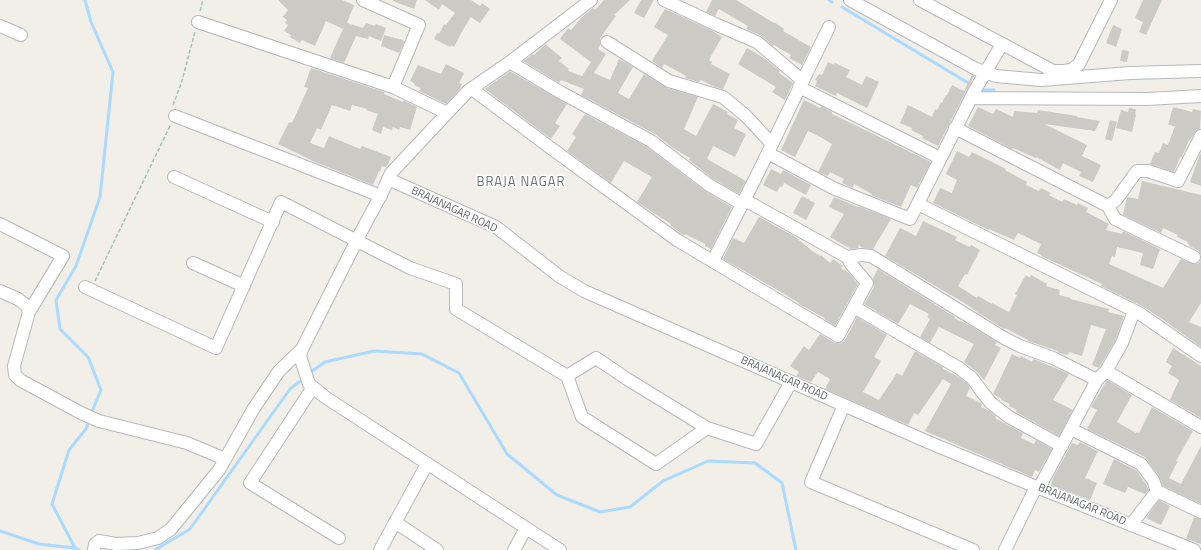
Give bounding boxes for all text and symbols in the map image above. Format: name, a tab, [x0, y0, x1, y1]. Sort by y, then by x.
district label: BRAJA NAGAR	[476, 175, 566, 191]
street label: BRAJANAGAR ROAD	[409, 184, 499, 236]
street label: BRAJANAGAR ROAD	[739, 354, 829, 404]
street label: BRAJANAGAR ROAD	[1036, 481, 1128, 529]

